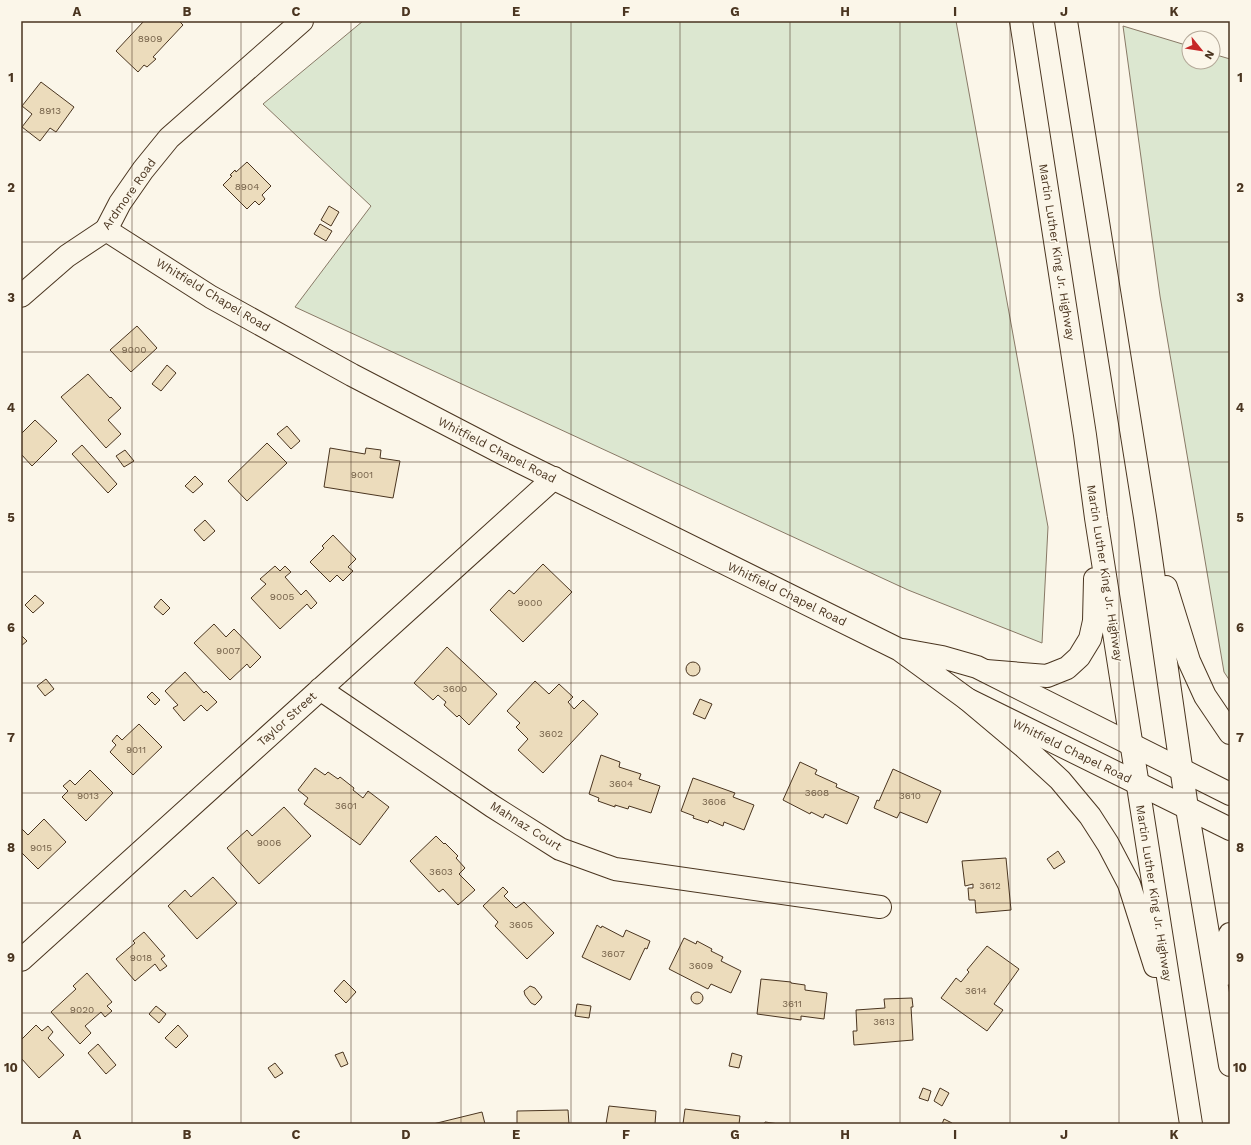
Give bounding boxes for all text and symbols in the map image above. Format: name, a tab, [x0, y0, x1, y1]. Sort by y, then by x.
text: A	[73, 4, 82, 19]
text: B	[183, 4, 192, 19]
text: C	[292, 4, 301, 19]
text: D	[401, 4, 411, 19]
text: E	[512, 4, 520, 19]
text: F	[622, 4, 630, 19]
text: G	[730, 4, 740, 19]
text: H	[840, 4, 850, 19]
text: I	[953, 4, 957, 19]
text: J	[1060, 4, 1068, 19]
text: K	[1169, 4, 1179, 19]
north arrow	[1181, 30, 1221, 70]
house number: 8909	[138, 33, 162, 44]
text: N	[1202, 48, 1217, 62]
text: 1	[8, 70, 14, 85]
text: 1	[1237, 70, 1243, 85]
house number: 8913	[39, 105, 61, 116]
street label: Ardmore Road	[99, 156, 159, 232]
street label: Martin Luther King Jr. Highway	[1036, 163, 1078, 342]
text: 2	[7, 180, 15, 195]
text: 2	[1236, 180, 1244, 195]
house number: 8904	[235, 181, 259, 192]
street label: Whitfield Chapel Road	[153, 255, 273, 335]
text: 3	[7, 290, 15, 305]
text: 3	[1236, 290, 1244, 305]
house number: 9000	[122, 344, 146, 355]
text: 4	[7, 400, 16, 415]
text: 4	[1236, 400, 1245, 415]
street label: Whitfield Chapel Road	[436, 414, 558, 486]
house number: 9001	[351, 469, 373, 480]
street label: Martin Luther King Jr. Highway	[1084, 484, 1126, 663]
text: 5	[7, 510, 15, 525]
text: 5	[1236, 510, 1244, 525]
street label: Whitfield Chapel Road	[725, 559, 849, 629]
house number: 9005	[270, 591, 294, 602]
house number: 9000	[518, 597, 542, 608]
text: 6	[7, 620, 15, 635]
text: 6	[1236, 620, 1244, 635]
house number: 9007	[216, 645, 240, 656]
house number: 3600	[443, 683, 467, 694]
street label: Taylor Street	[255, 689, 319, 749]
street label: Whitfield Chapel Road	[1010, 716, 1134, 786]
house number: 3602	[539, 728, 563, 739]
text: 7	[7, 730, 15, 745]
text: 7	[1236, 730, 1244, 745]
house number: 9011	[126, 744, 146, 755]
house number: 3604	[609, 778, 633, 789]
house number: 3608	[805, 787, 829, 798]
house number: 9013	[77, 790, 99, 801]
house number: 3610	[899, 790, 921, 801]
house number: 3606	[702, 796, 726, 807]
street label: Mahnaz Court	[488, 798, 564, 854]
house number: 3601	[335, 800, 357, 811]
street label: Martin Luther King Jr. Highway	[1133, 804, 1175, 983]
house number: 9006	[257, 837, 281, 848]
text: 8	[7, 840, 15, 855]
text: 8	[1236, 840, 1244, 855]
house number: 9015	[30, 842, 52, 853]
house number: 3603	[429, 866, 453, 877]
house number: 3612	[979, 880, 1001, 891]
house number: 3605	[509, 919, 533, 930]
house number: 3607	[601, 948, 625, 959]
text: 9	[7, 950, 15, 965]
text: 9	[1236, 950, 1244, 965]
house number: 9018	[130, 952, 152, 963]
house number: 3609	[689, 960, 713, 971]
house number: 3614	[965, 985, 987, 996]
house number: 3611	[782, 998, 802, 1009]
house number: 9020	[70, 1004, 94, 1015]
house number: 3613	[873, 1016, 895, 1027]
text: 10	[4, 1060, 18, 1075]
text: 10	[1233, 1060, 1247, 1075]
text: A	[73, 1127, 82, 1142]
text: B	[183, 1127, 192, 1142]
text: C	[292, 1127, 301, 1142]
text: D	[401, 1127, 411, 1142]
text: E	[512, 1127, 520, 1142]
text: F	[622, 1127, 630, 1142]
text: G	[730, 1127, 740, 1142]
text: H	[840, 1127, 850, 1142]
text: I	[953, 1127, 957, 1142]
text: J	[1060, 1127, 1068, 1142]
text: K	[1169, 1127, 1179, 1142]

